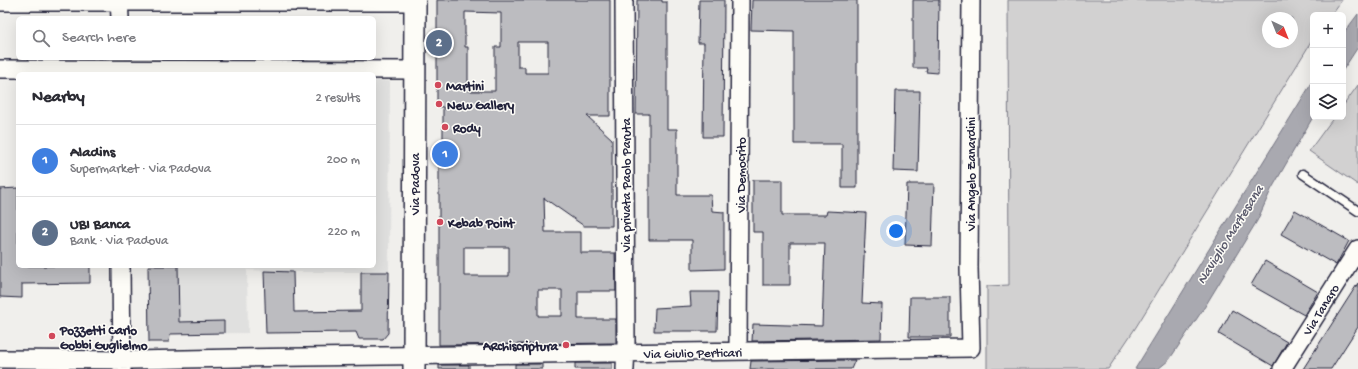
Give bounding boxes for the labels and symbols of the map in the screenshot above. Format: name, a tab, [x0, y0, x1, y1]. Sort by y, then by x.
north arrow	[1262, 12, 1298, 48]
pin: 2	[426, 28, 452, 58]
marker: Martini	[433, 80, 443, 90]
place label: Martini	[446, 80, 484, 95]
marker: New Gallery	[434, 99, 444, 109]
place label: New Gallery	[447, 99, 515, 114]
street label: Via privata Paolo Paruta	[620, 117, 635, 253]
street label: Via Angelo Zanardini	[965, 117, 980, 232]
marker: Rody	[440, 122, 450, 132]
place label: Rody	[452, 122, 481, 137]
street label: Via Democrito	[735, 137, 750, 214]
pin: 1	[432, 139, 458, 169]
street label: Via Padova	[409, 152, 424, 216]
water label: Naviglio Martesana	[1194, 182, 1269, 288]
marker: Kebab Point	[435, 217, 445, 227]
place label: Kebab Point	[447, 217, 516, 232]
your location	[886, 221, 906, 241]
street label: Via Tanaro	[1300, 282, 1344, 339]
place label: Pozzetti Carlo Gobbi Guglielmo	[59, 324, 148, 354]
marker: Pozzetti Carlo Gobbi Guglielmo	[47, 331, 57, 341]
place label: ARchiscriptura	[482, 340, 559, 356]
marker: ARchiscriptura	[561, 340, 571, 350]
street label: Via Giulio Perticari	[643, 346, 743, 363]

